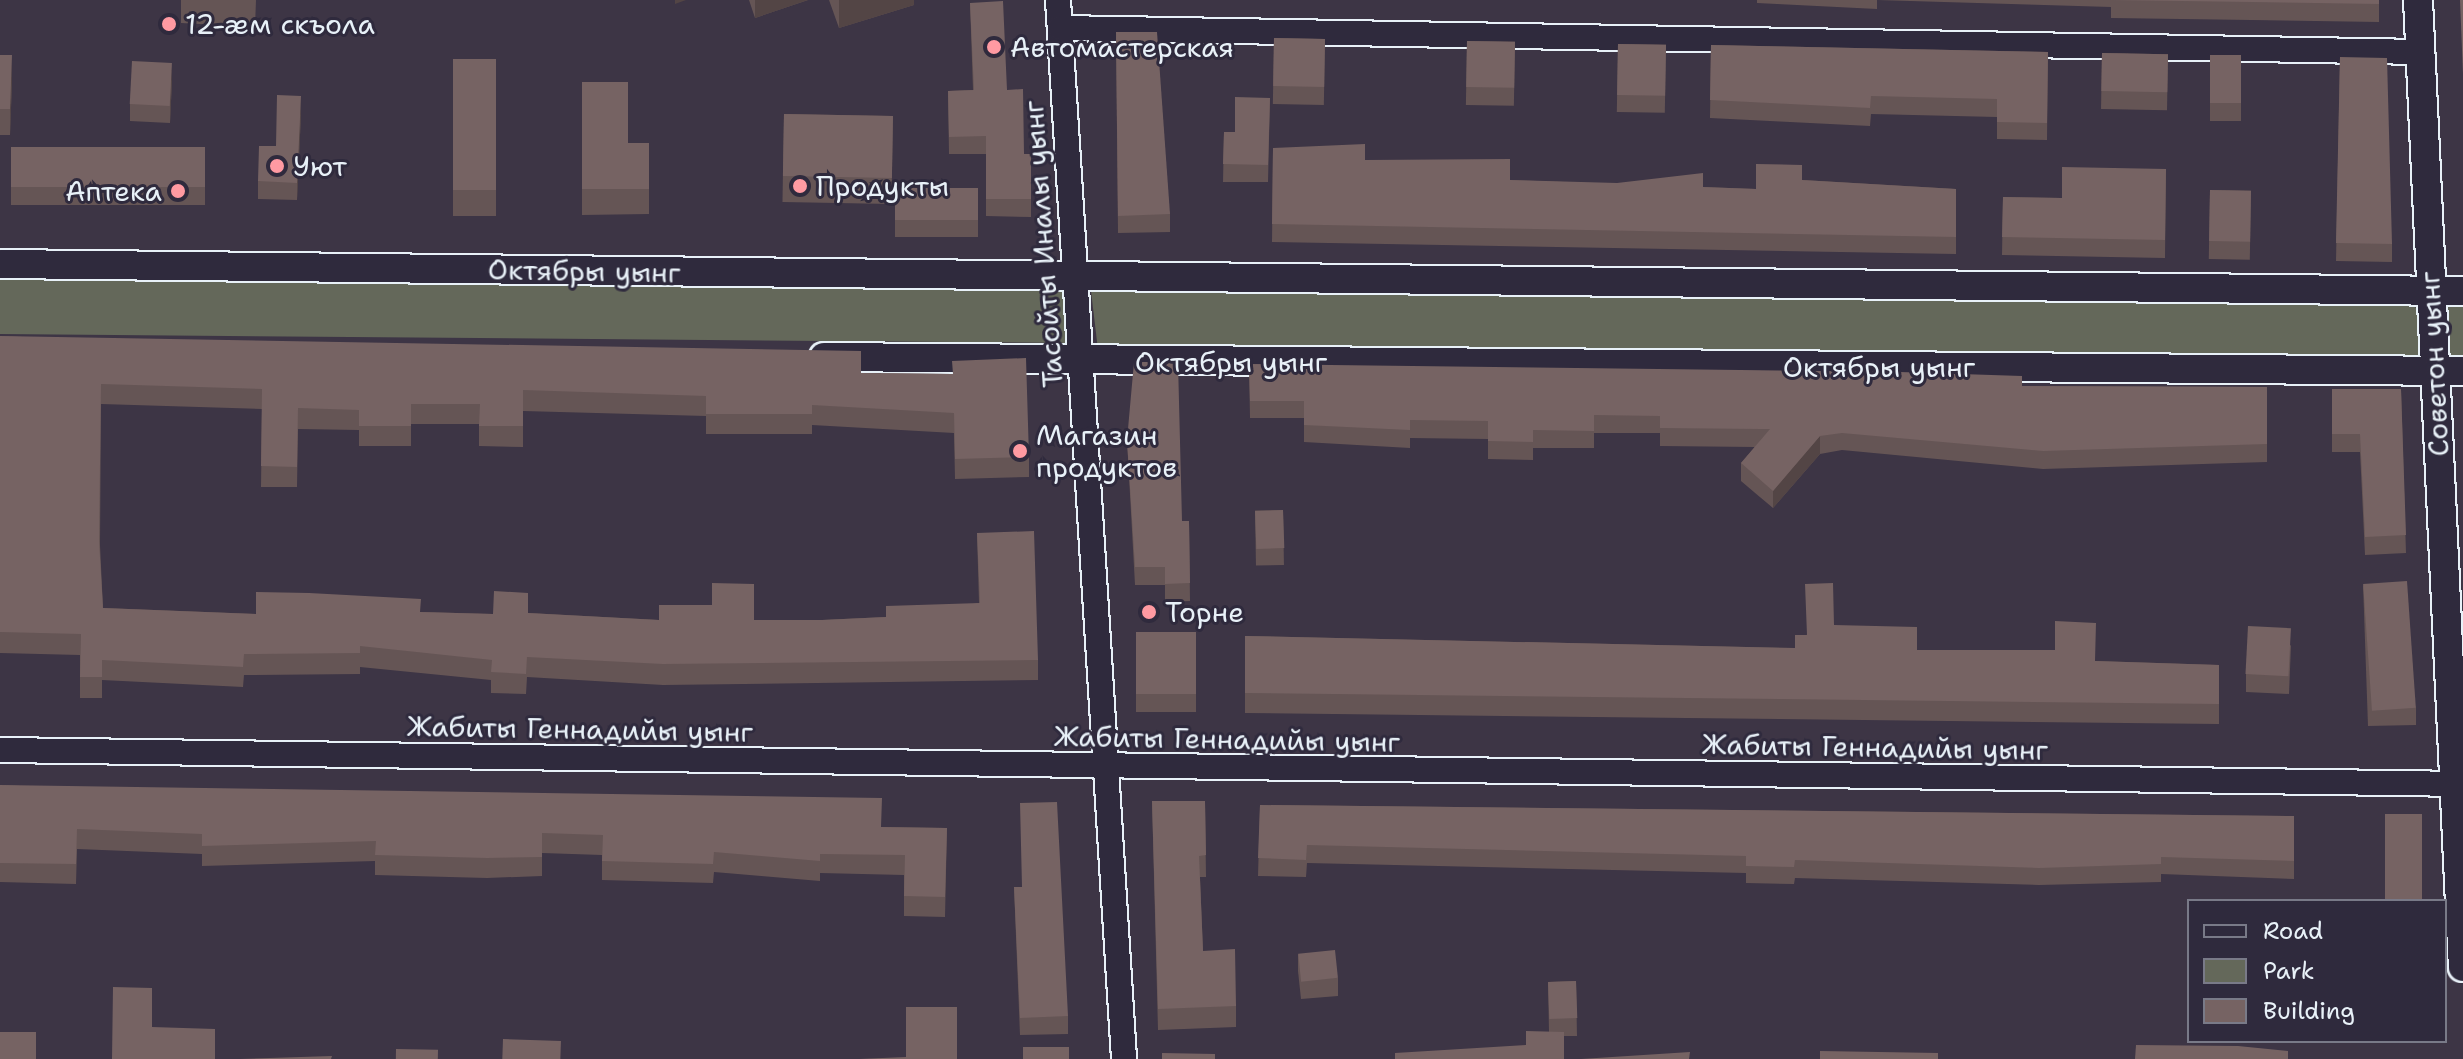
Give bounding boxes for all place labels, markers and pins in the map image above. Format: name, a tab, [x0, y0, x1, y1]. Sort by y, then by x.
place label: 12-æм скъола	[185, 7, 375, 41]
marker: 12-æм скъола	[160, 15, 178, 33]
place label: Автомастерская	[1010, 30, 1234, 64]
marker: Автомастерская	[985, 38, 1003, 56]
place label: Уют	[293, 149, 347, 183]
marker: Уют	[268, 157, 286, 175]
place label: Продукты	[816, 169, 949, 203]
place label: Аптека	[65, 174, 162, 208]
marker: Продукты	[791, 177, 809, 195]
marker: Аптека	[169, 182, 187, 200]
place label: Магазин продуктов	[1036, 418, 1177, 484]
marker: Магазин продуктов	[1011, 442, 1029, 460]
place label: Торне	[1165, 595, 1244, 629]
marker: Торне	[1140, 603, 1158, 621]

